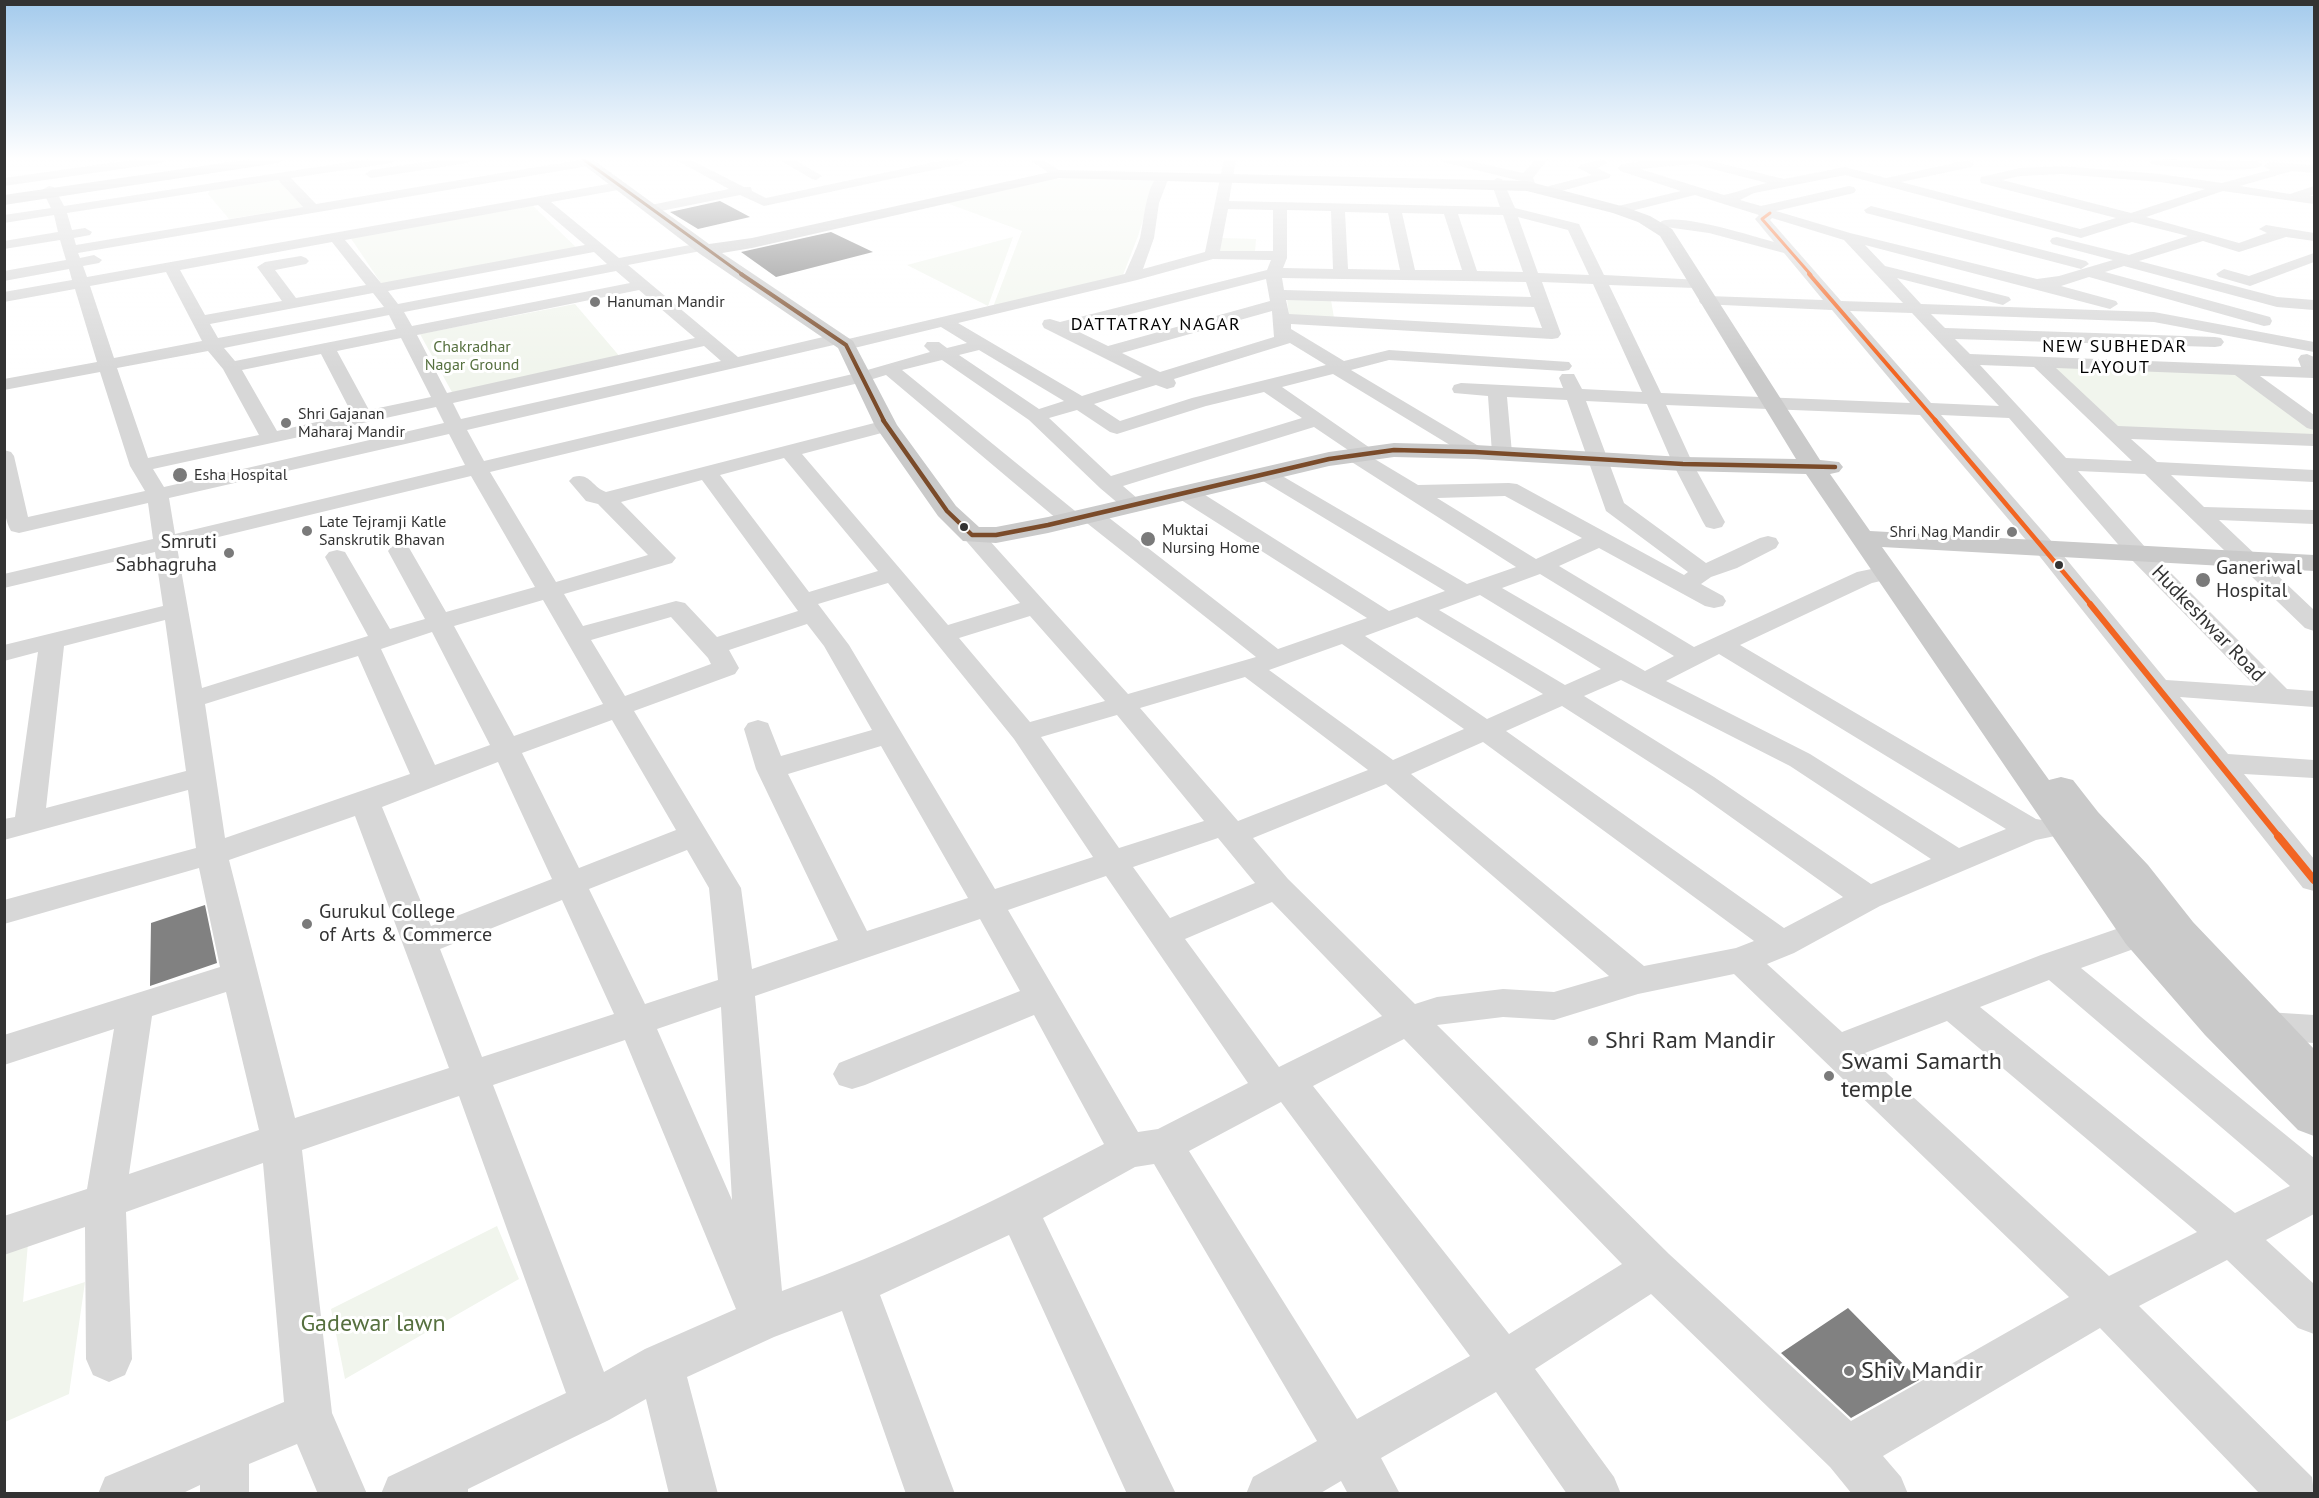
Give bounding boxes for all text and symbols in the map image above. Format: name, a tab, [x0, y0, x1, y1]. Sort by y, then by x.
place label: Hanuman Mandir	[607, 292, 725, 312]
marker: Hanuman Mandir	[588, 295, 602, 309]
district label: DATTATRAY NAGAR	[1071, 314, 1241, 336]
district label: NEW SUBHEDAR LAYOUT	[2042, 336, 2188, 378]
park label: Chakradhar Nagar Ground	[425, 337, 519, 375]
place label: Shri Gajanan Maharaj Mandir	[298, 404, 405, 442]
marker: Shri Gajanan Maharaj Mandir	[279, 416, 293, 430]
place label: Esha Hospital	[194, 465, 287, 485]
marker: Esha Hospital	[171, 466, 189, 484]
place label: Late Tejramji Katle Sanskrutik Bhavan	[319, 512, 446, 550]
place label: Muktai Nursing Home	[1162, 520, 1260, 558]
unlabelled marker	[958, 521, 970, 533]
place label: Shri Nag Mandir	[1890, 522, 2000, 542]
marker: Late Tejramji Katle Sanskrutik Bhavan	[300, 524, 314, 538]
marker: Shri Nag Mandir	[2005, 525, 2019, 539]
place label: Smruti Sabhagruha	[116, 530, 217, 577]
marker: Muktai Nursing Home	[1139, 530, 1157, 548]
marker: Smruti Sabhagruha	[222, 546, 236, 560]
place label: Ganeriwal Hospital	[2216, 556, 2302, 603]
unlabelled marker	[2053, 559, 2065, 571]
street label: Hudkeshwar Road	[2146, 561, 2270, 687]
marker: Ganeriwal Hospital	[2194, 571, 2212, 589]
place label: Gurukul College of Arts & Commerce	[319, 900, 492, 947]
marker: Gurukul College of Arts & Commerce	[300, 917, 314, 931]
place label: Shri Ram Mandir	[1605, 1027, 1775, 1055]
marker: Shri Ram Mandir	[1586, 1034, 1600, 1048]
place label: Swami Samarth temple	[1841, 1048, 2002, 1104]
marker: Swami Samarth temple	[1822, 1069, 1836, 1083]
park label: Gadewar lawn	[300, 1310, 446, 1338]
place label: Shiv Mandir	[1861, 1357, 1983, 1385]
marker: Shiv Mandir	[1842, 1364, 1856, 1378]

